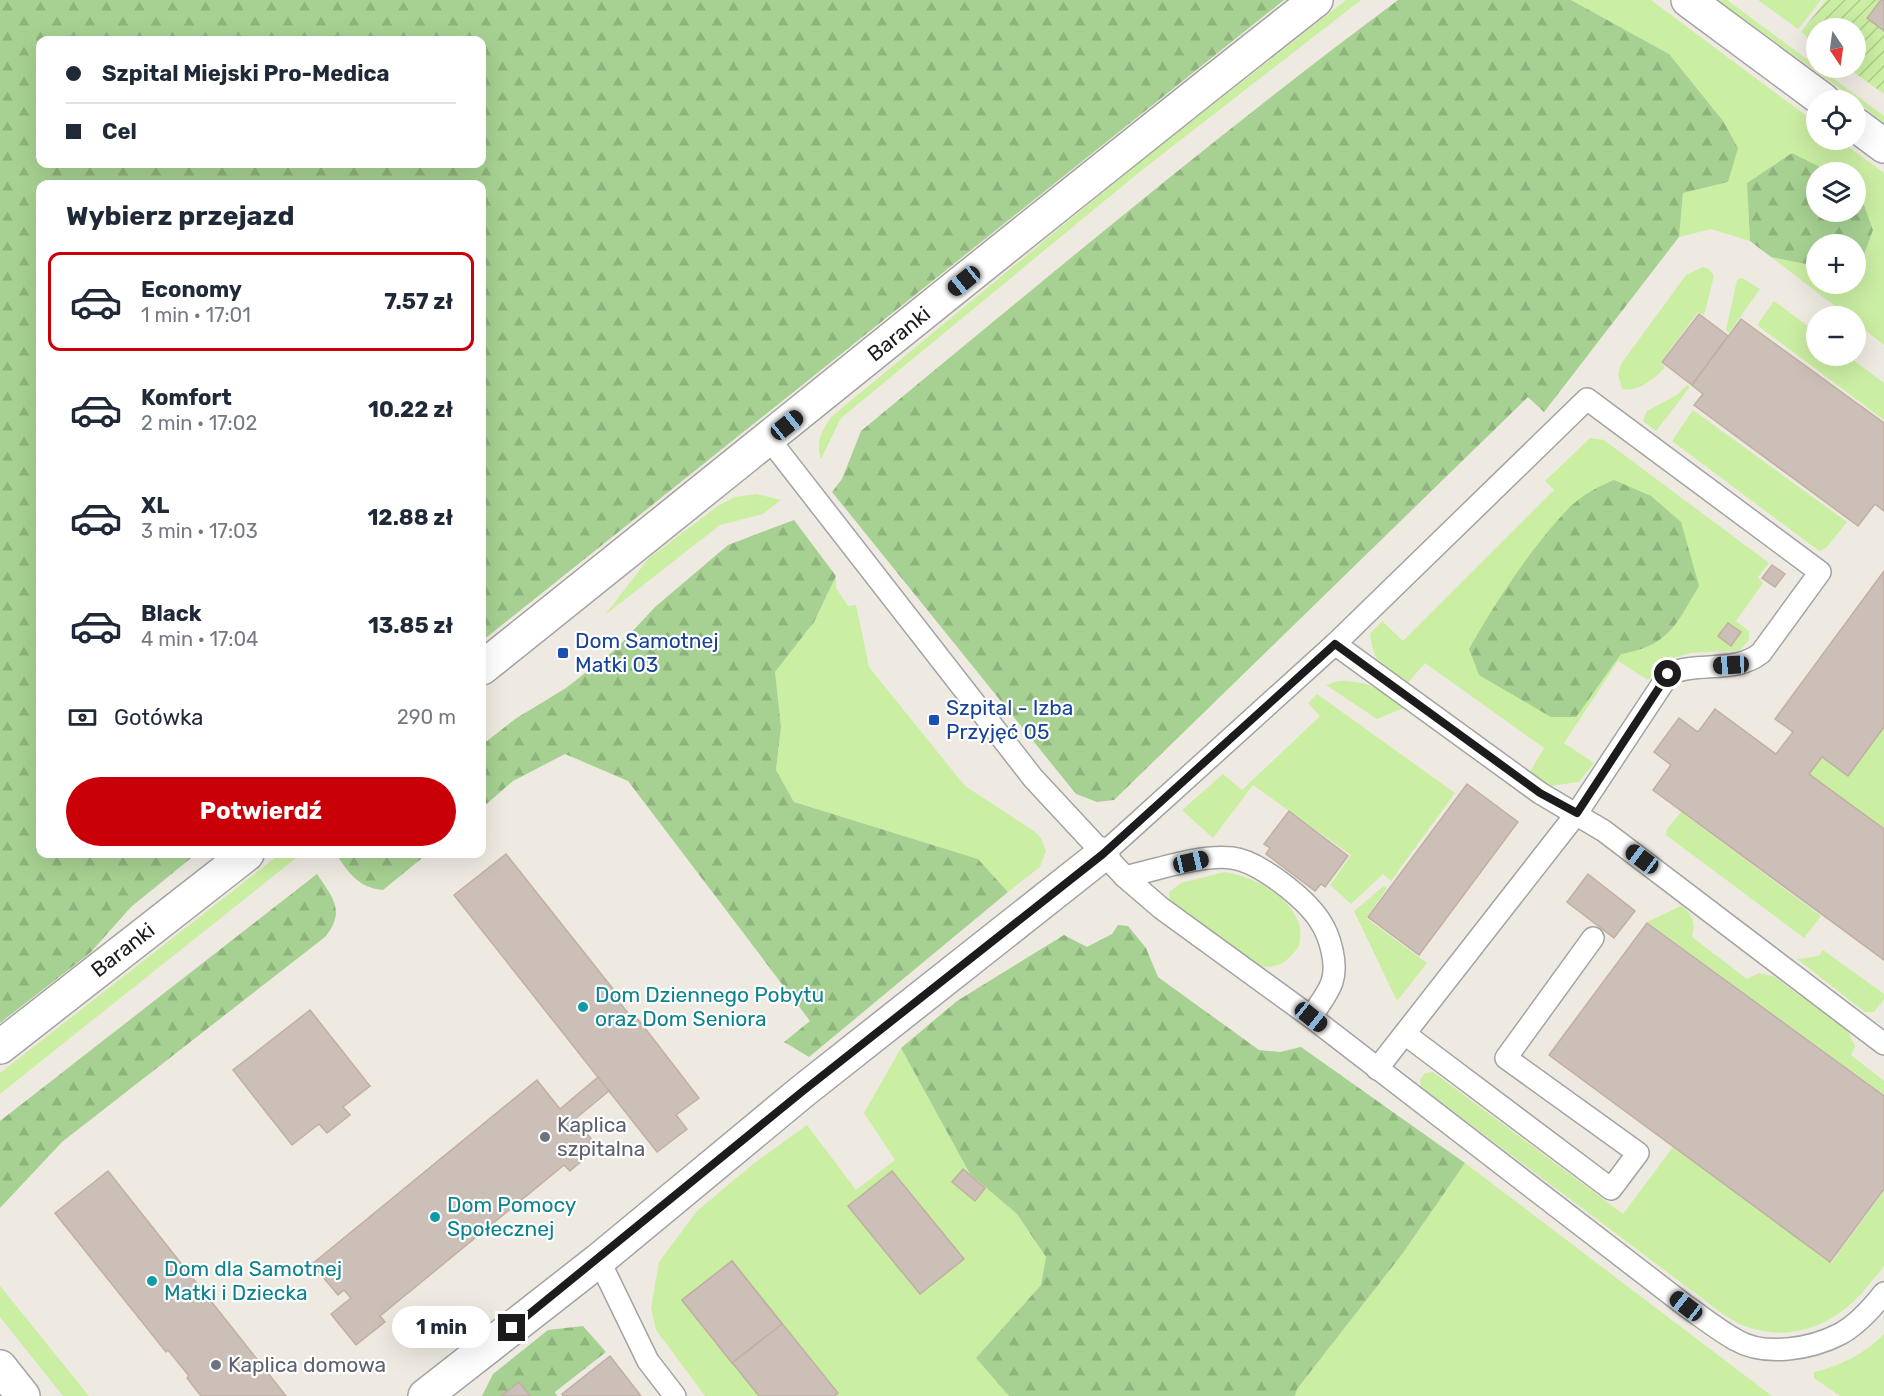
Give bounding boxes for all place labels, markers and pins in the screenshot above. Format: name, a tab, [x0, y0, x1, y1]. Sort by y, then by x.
place label: Dom Samotnej Matki 03	[575, 628, 719, 677]
marker: Dom Samotnej Matki 03	[556, 646, 570, 660]
place label: Szpital - Izba Przyjęć 05	[946, 695, 1073, 744]
marker: Szpital - Izba Przyjęć 05	[927, 713, 941, 727]
place label: Dom Dziennego Pobytu oraz Dom Seniora	[595, 982, 824, 1031]
marker: Dom Dziennego Pobytu oraz Dom Seniora	[576, 1000, 590, 1014]
place label: Kaplica szpitalna	[557, 1112, 645, 1161]
marker: Kaplica szpitalna	[538, 1130, 552, 1144]
place label: Dom Pomocy Społecznej	[447, 1192, 577, 1241]
marker: Dom Pomocy Społecznej	[428, 1210, 442, 1224]
place label: Dom dla Samotnej Matki i Dziecka	[164, 1256, 342, 1305]
marker: Dom dla Samotnej Matki i Dziecka	[145, 1274, 159, 1288]
place label: Kaplica domowa	[228, 1352, 386, 1377]
marker: Kaplica domowa	[209, 1358, 223, 1372]

